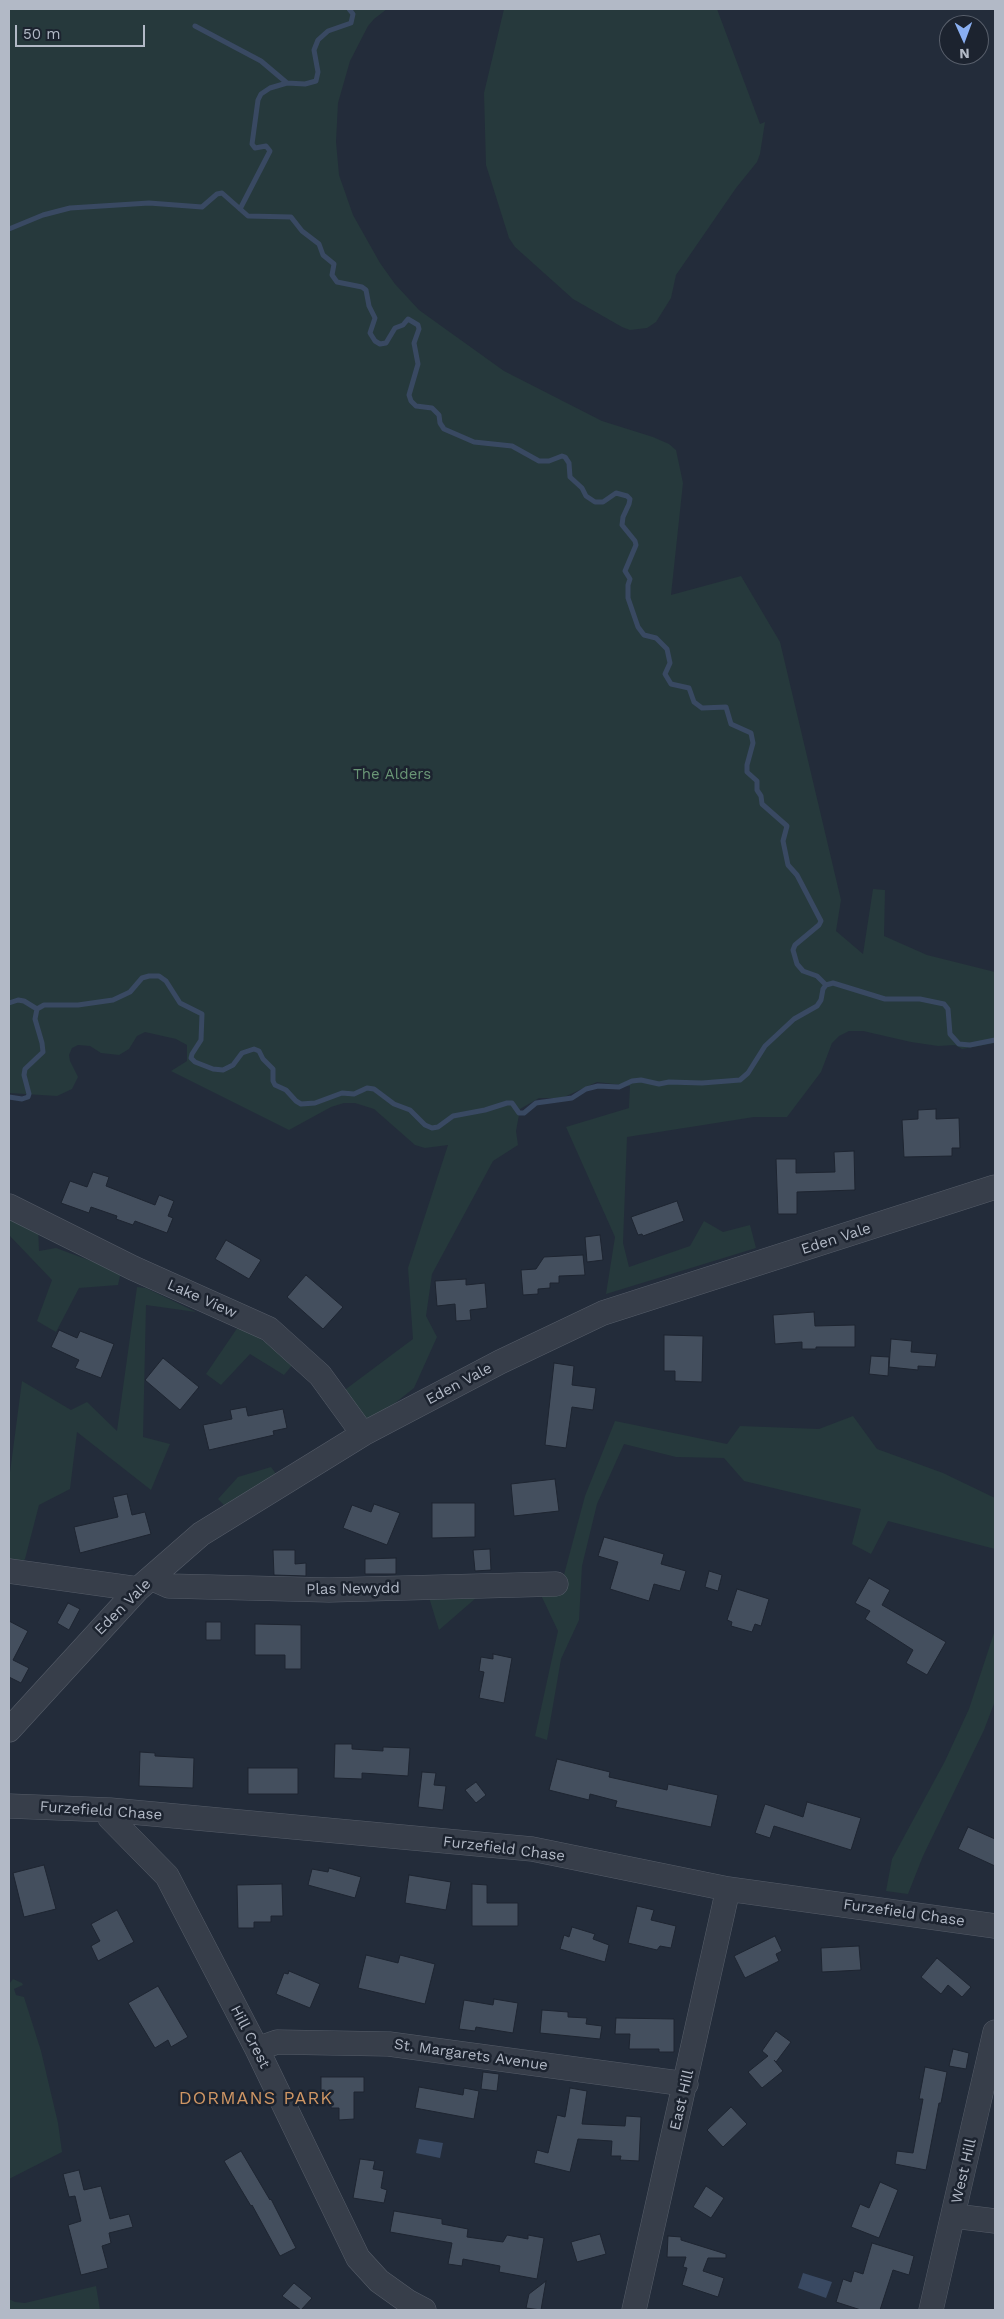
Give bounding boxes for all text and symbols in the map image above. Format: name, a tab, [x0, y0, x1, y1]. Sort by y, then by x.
scale bar	[18, 15, 148, 47]
north arrow	[939, 15, 989, 65]
text: 50 m	[23, 25, 60, 43]
text: N	[959, 46, 970, 62]
park label: The Alders	[353, 766, 431, 784]
street label: Eden Vale	[799, 1219, 873, 1259]
street label: Lake View	[164, 1276, 240, 1322]
street label: Eden Vale	[423, 1359, 495, 1409]
street label: Eden Vale	[91, 1575, 155, 1639]
street label: Plas Newydd	[306, 1579, 400, 1599]
street label: Furzefield Chase	[39, 1798, 163, 1824]
street label: Furzefield Chase	[442, 1833, 566, 1865]
street label: Furzefield Chase	[842, 1896, 966, 1930]
street label: Hill Crest	[226, 2002, 274, 2072]
street label: St. Margarets Avenue	[393, 2035, 549, 2075]
street label: East Hill	[666, 2068, 698, 2132]
district label: DORMANS PARK	[177, 2088, 335, 2110]
street label: West Hill	[948, 2137, 980, 2205]

